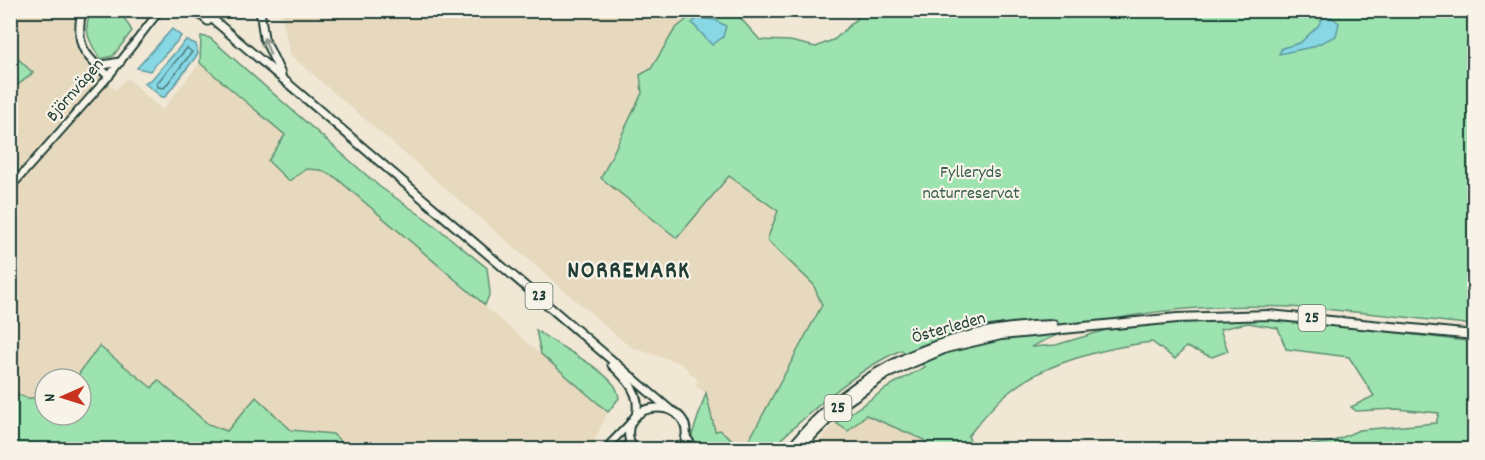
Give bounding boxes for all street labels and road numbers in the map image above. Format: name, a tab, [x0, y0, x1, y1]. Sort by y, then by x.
street label: Björnvägen	[41, 54, 111, 128]
road number: 23	[526, 283, 552, 309]
road number: 25	[1298, 305, 1326, 331]
street label: Österleden	[909, 307, 989, 351]
road number: 25	[824, 395, 852, 421]

